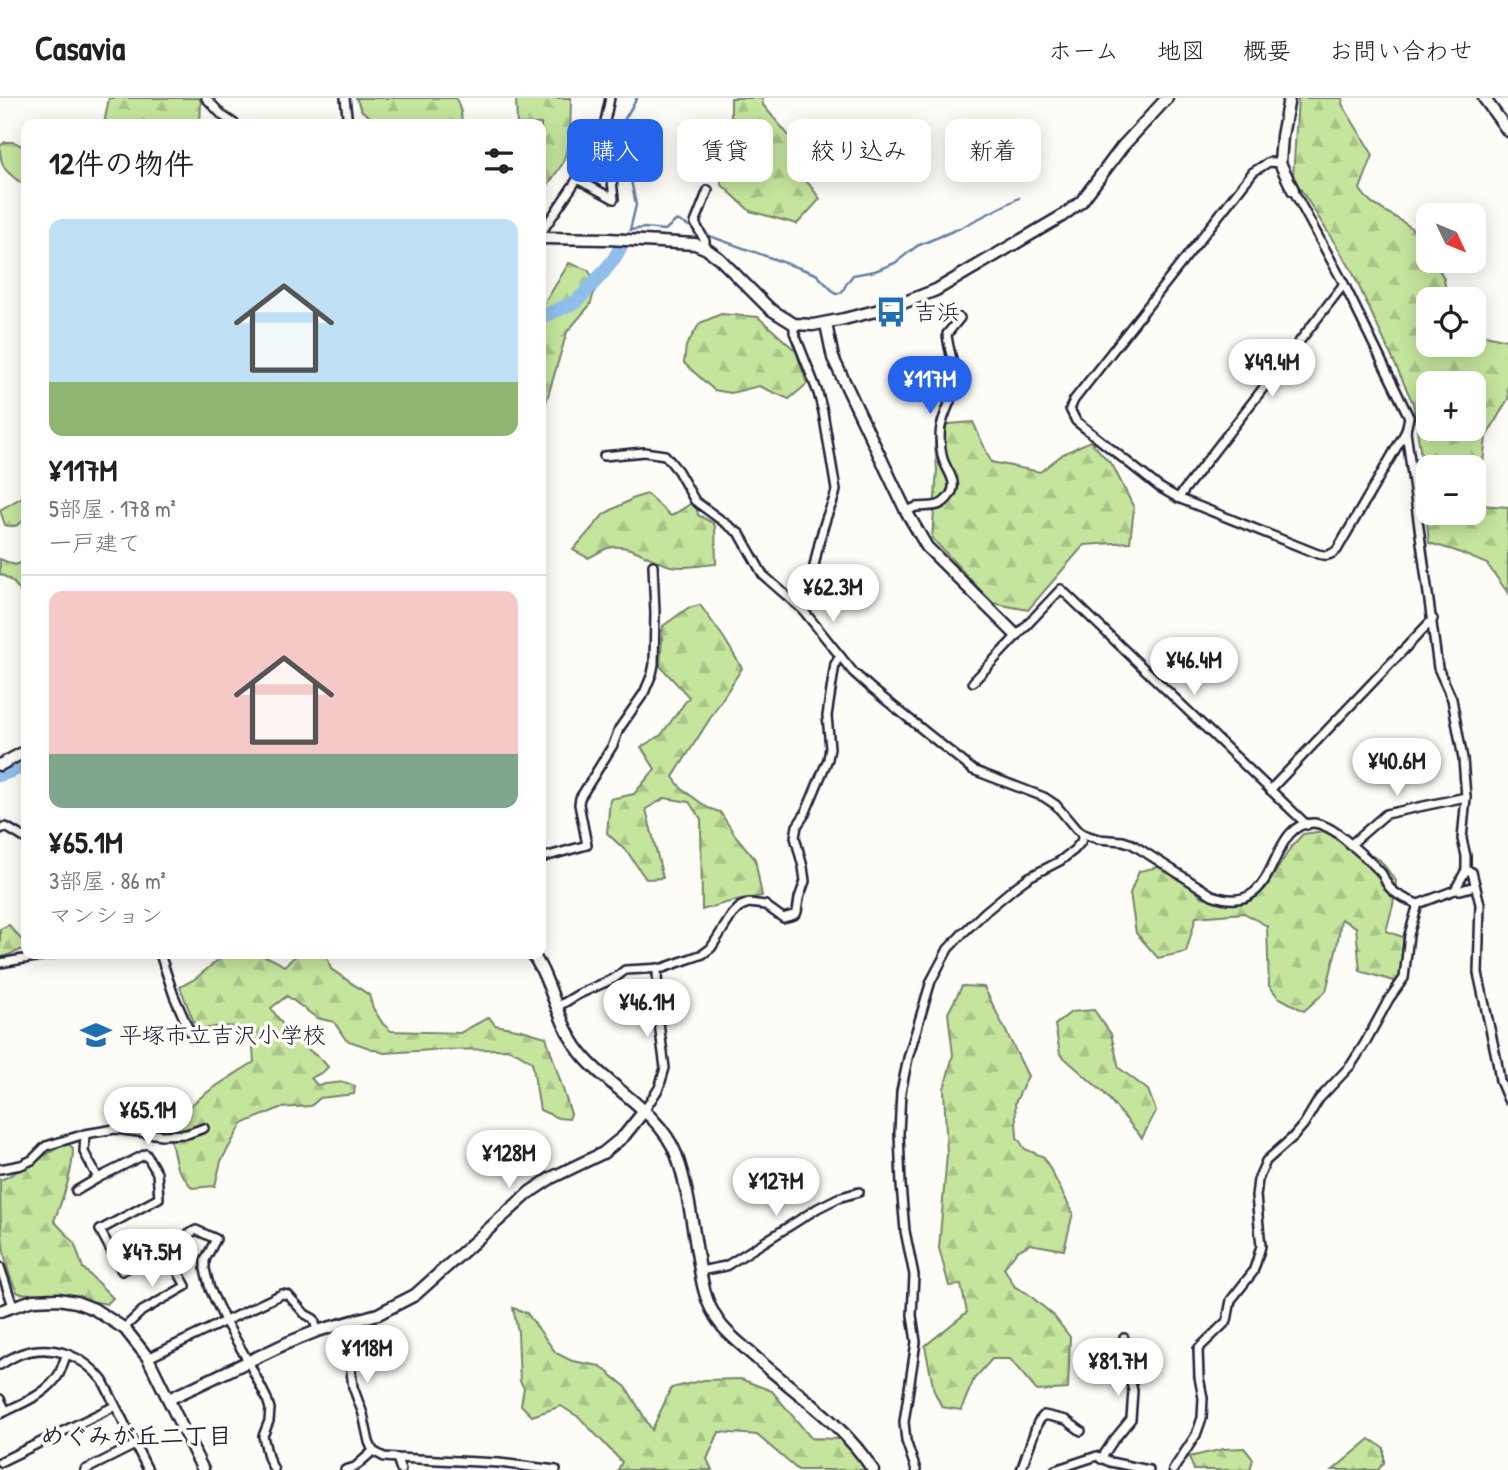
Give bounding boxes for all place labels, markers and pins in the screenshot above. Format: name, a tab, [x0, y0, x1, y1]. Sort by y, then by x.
bus stop icon: 吉浜	[874, 295, 908, 329]
place label: 吉浜	[914, 296, 960, 327]
pin: ¥49.4M	[1215, 340, 1329, 399]
pin: ¥117M	[881, 356, 979, 416]
pin: ¥62.3M	[776, 564, 890, 624]
pin: ¥46.4M	[1137, 638, 1251, 697]
pin: ¥40.6M	[1340, 738, 1454, 798]
pin: ¥46.1M	[590, 979, 704, 1039]
school or university icon: 平塚市立吉沢小学校	[79, 1018, 113, 1052]
place label: 平塚市立吉沢小学校	[119, 1019, 326, 1050]
pin: ¥65.1M	[91, 1088, 205, 1147]
pin: ¥128M	[460, 1130, 558, 1190]
pin: ¥127M	[727, 1158, 825, 1218]
pin: ¥47.5M	[95, 1230, 209, 1289]
pin: ¥118M	[318, 1326, 416, 1385]
pin: ¥81.7M	[1061, 1338, 1175, 1398]

